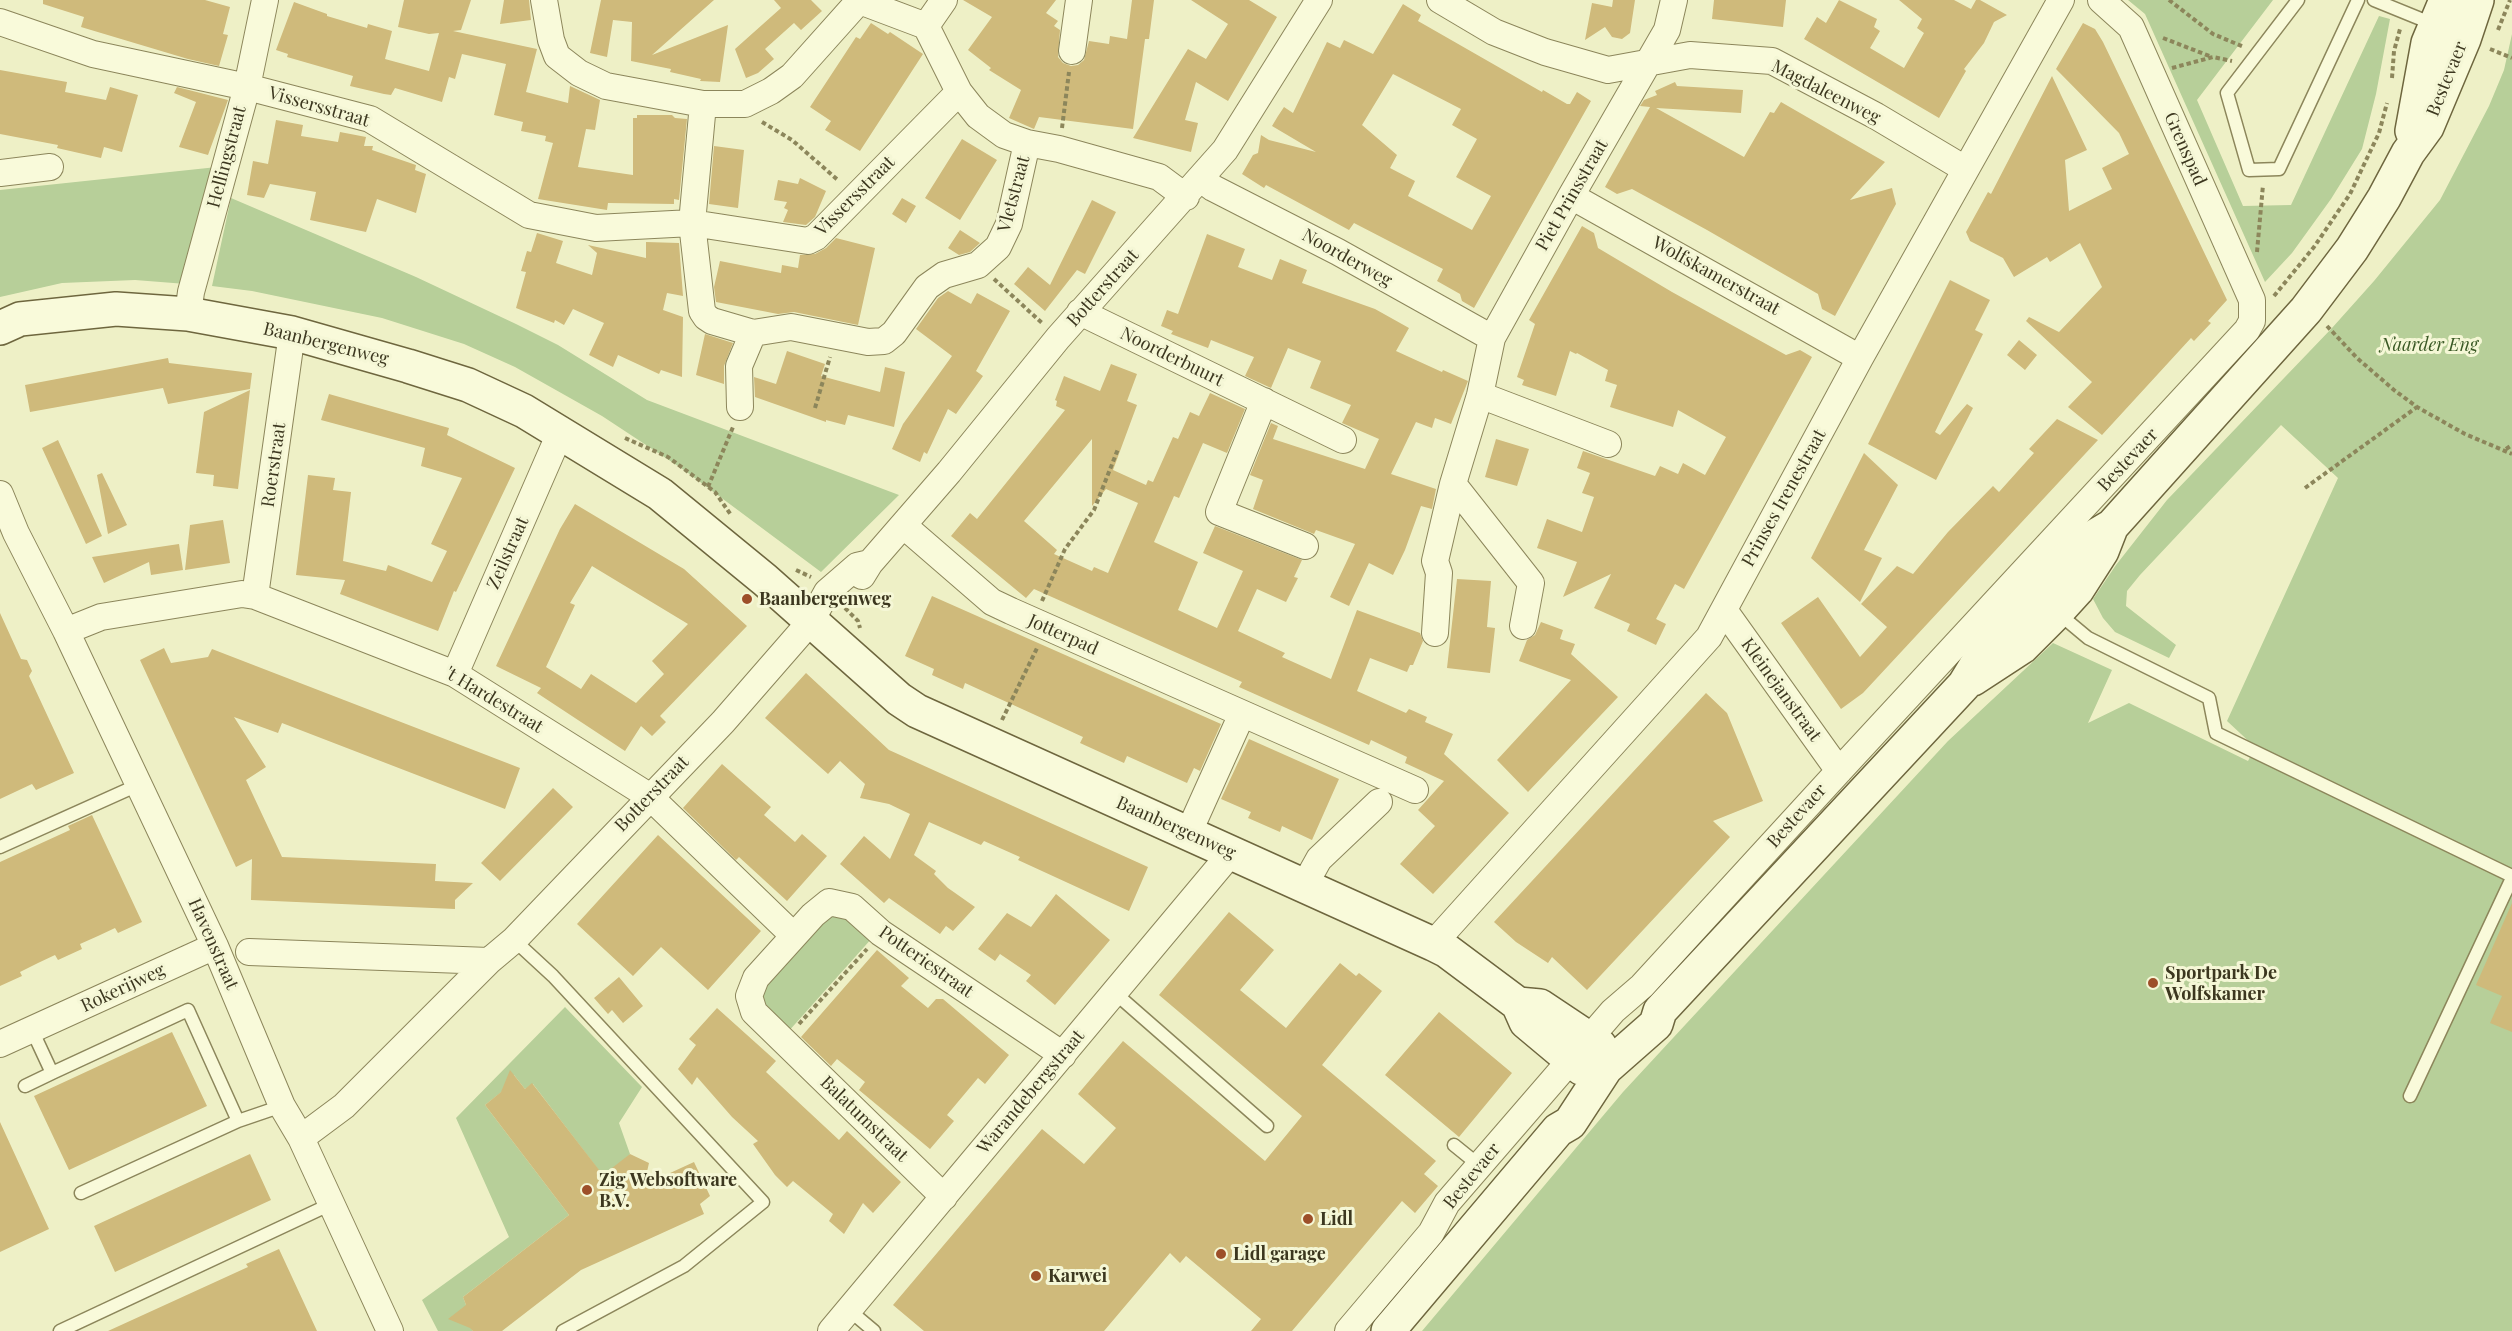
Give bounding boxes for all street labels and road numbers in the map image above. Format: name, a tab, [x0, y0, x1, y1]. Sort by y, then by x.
street label: Bestevaer	[2422, 39, 2472, 119]
street label: Magdaleenweg	[1768, 55, 1884, 129]
street label: Vissersstraat	[266, 82, 372, 132]
street label: Hellingstraat	[203, 104, 251, 210]
street label: Grenspad	[2159, 109, 2211, 189]
street label: Piet Prinsstraat	[1531, 135, 1613, 255]
street label: Vissersstraat	[811, 152, 899, 240]
street label: Vletstraat	[993, 153, 1035, 235]
street label: Noorderweg	[1298, 224, 1396, 292]
street label: Wolfskamerstraat	[1648, 232, 1784, 320]
street label: Botterstraat	[1063, 245, 1143, 331]
street label: Baanbergenweg	[261, 318, 391, 370]
street label: Noorderbuurt	[1117, 323, 1227, 391]
street label: Roerstraat	[257, 421, 291, 509]
street label: Bestevaer	[2093, 424, 2163, 496]
street label: Prinses Irenestraat	[1737, 426, 1831, 570]
street label: Zeilstraat	[483, 513, 533, 593]
street label: Jotterpad	[1025, 610, 1101, 660]
street label: Kleinejanstraat	[1736, 634, 1826, 746]
street label: 't Hardestraat	[441, 662, 547, 738]
street label: Botterstraat	[611, 752, 693, 836]
street label: Bestevaer	[1763, 780, 1831, 852]
street label: Baanbergenweg	[1113, 792, 1239, 864]
street label: Havenstraat	[183, 895, 243, 993]
street label: Potteriestraat	[875, 921, 977, 1003]
street label: Rokerijweg	[78, 959, 168, 1017]
street label: Warandebergstraat	[973, 1026, 1089, 1158]
street label: Balatumstraat	[816, 1072, 912, 1166]
street label: Bestevaer	[1439, 1139, 1505, 1213]

